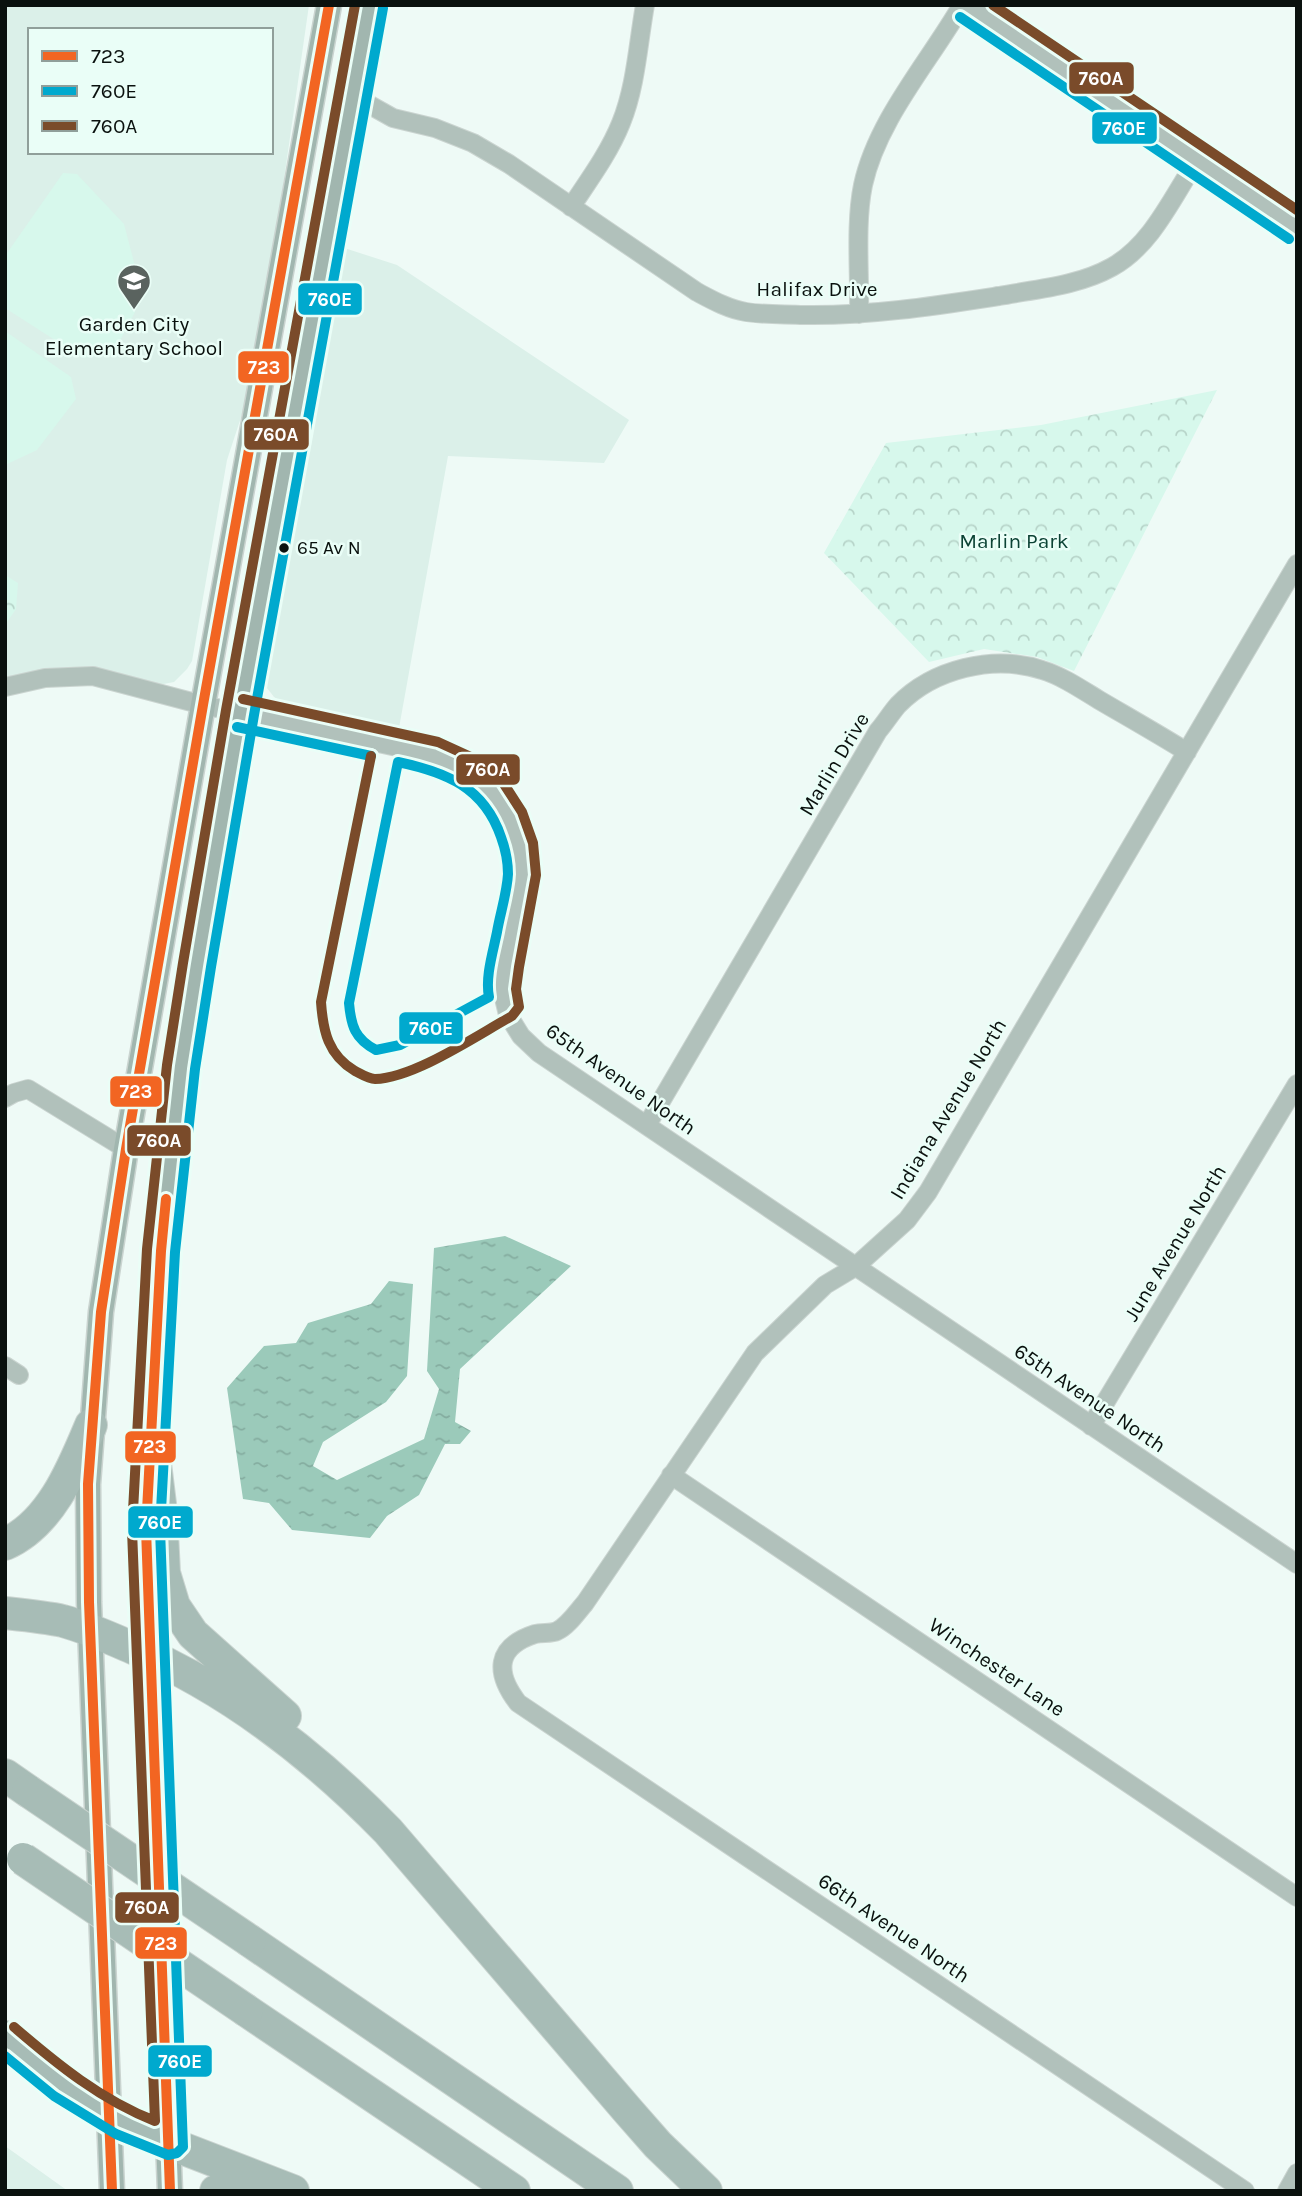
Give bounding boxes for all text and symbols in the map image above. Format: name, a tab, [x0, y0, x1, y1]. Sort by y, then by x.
legend	[28, 28, 273, 154]
text: 723	[91, 44, 125, 68]
line badge: 760A	[1068, 61, 1135, 95]
text: 760A	[1079, 68, 1124, 90]
text: 760E	[91, 79, 137, 103]
line badge: 760E	[1091, 111, 1158, 145]
text: 760A	[91, 114, 137, 138]
text: 760E	[1102, 118, 1146, 140]
school or university icon: Garden City Elementary School	[115, 262, 153, 311]
street label: Halifax Drive	[756, 277, 878, 301]
line badge: 760E	[297, 282, 363, 316]
text: 760E	[308, 289, 352, 311]
place label: Garden City Elementary School	[45, 312, 223, 360]
line badge: 723	[237, 350, 290, 384]
text: 723	[248, 357, 280, 379]
line badge: 760A	[243, 418, 310, 451]
text: 760A	[254, 424, 299, 446]
park label: Marlin Park	[959, 529, 1069, 553]
place label: 65 Av N	[297, 537, 361, 559]
marker: 65 Av N	[277, 541, 291, 555]
street label: Marlin Drive	[794, 708, 874, 820]
line badge: 760A	[455, 753, 521, 786]
text: 760A	[466, 759, 511, 781]
line badge: 760E	[398, 1011, 464, 1045]
street label: Indiana Avenue North	[885, 1014, 1011, 1204]
text: 760E	[409, 1018, 453, 1040]
street label: 65th Avenue North	[541, 1018, 701, 1140]
line badge: 723	[109, 1075, 163, 1108]
text: 723	[120, 1081, 152, 1103]
line badge: 760A	[126, 1124, 192, 1157]
text: 760A	[137, 1130, 182, 1152]
street label: June Avenue North	[1119, 1161, 1231, 1325]
street label: 65th Avenue North	[1010, 1338, 1170, 1458]
line badge: 723	[124, 1430, 177, 1464]
text: 723	[134, 1436, 166, 1458]
line badge: 760E	[127, 1505, 194, 1539]
text: 760E	[138, 1512, 182, 1534]
street label: Winchester Lane	[924, 1613, 1070, 1721]
street label: 66th Avenue North	[814, 1868, 974, 1988]
line badge: 760A	[114, 1891, 180, 1924]
text: 760A	[125, 1897, 170, 1919]
line badge: 723	[134, 1926, 188, 1960]
text: 723	[145, 1933, 177, 1955]
line badge: 760E	[147, 2044, 213, 2078]
text: 760E	[158, 2051, 202, 2073]

